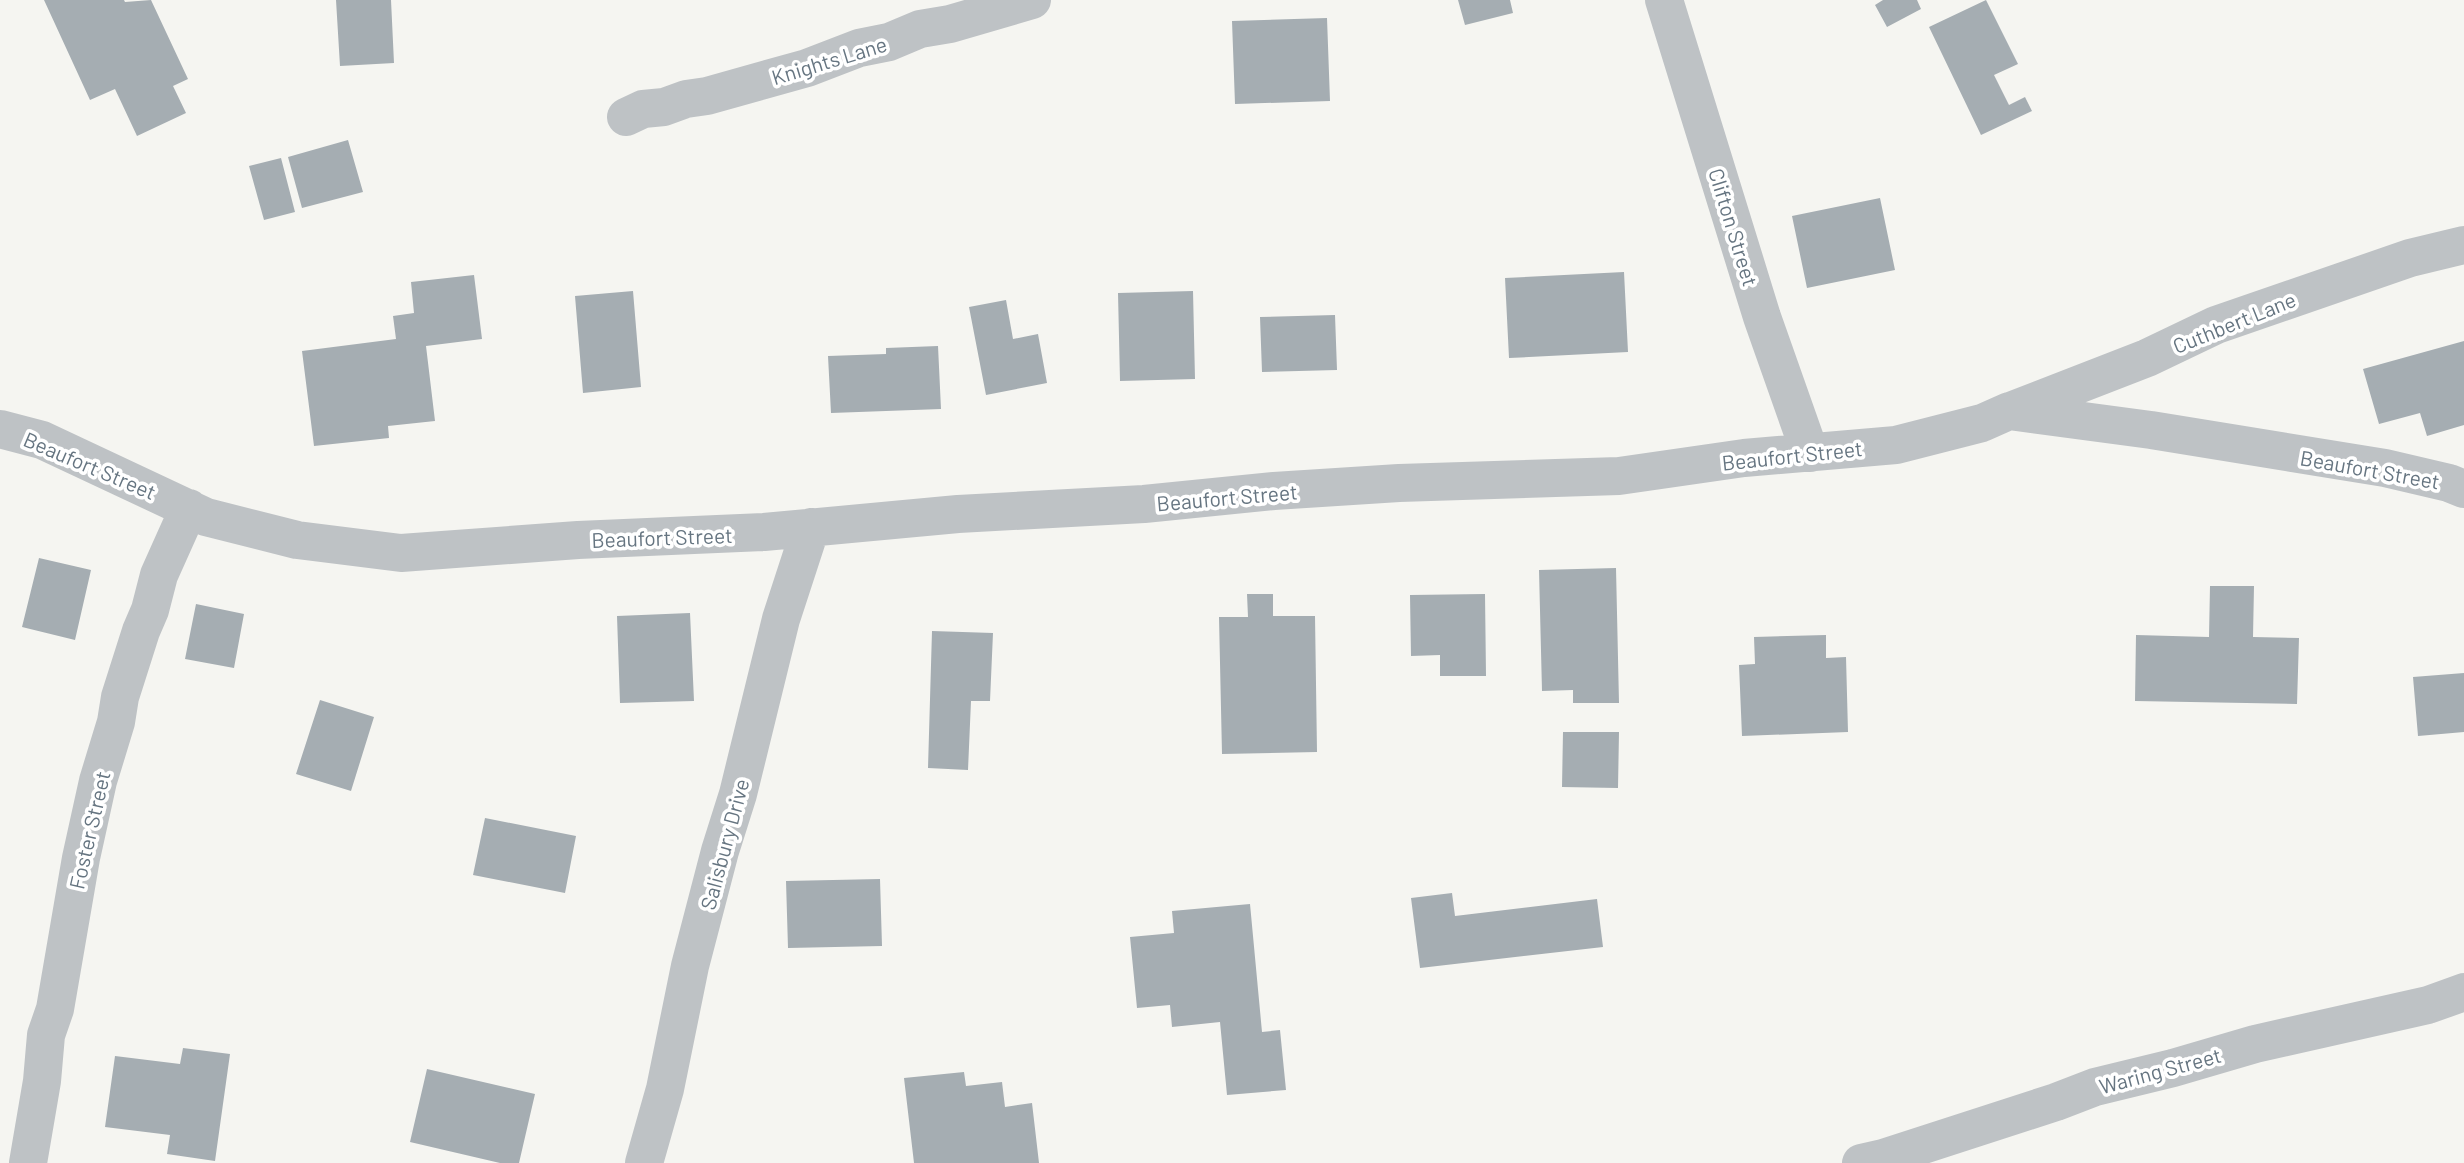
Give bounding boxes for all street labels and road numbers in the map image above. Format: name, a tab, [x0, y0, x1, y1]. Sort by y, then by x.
street label: Knights Lane	[768, 31, 890, 89]
street label: Clifton Street	[1704, 165, 1764, 289]
street label: Cuthbert Lane	[2169, 286, 2299, 358]
street label: Beaufort Street	[20, 426, 160, 504]
street label: Beaufort Street	[1720, 435, 1864, 475]
street label: Beaufort Street	[2298, 444, 2442, 494]
street label: Beaufort Street	[1156, 478, 1298, 516]
street label: Beaufort Street	[591, 522, 733, 552]
street label: Foster Street	[63, 769, 115, 891]
street label: Salisbury Drive	[694, 776, 754, 912]
street label: Waring Street	[2096, 1042, 2224, 1098]

